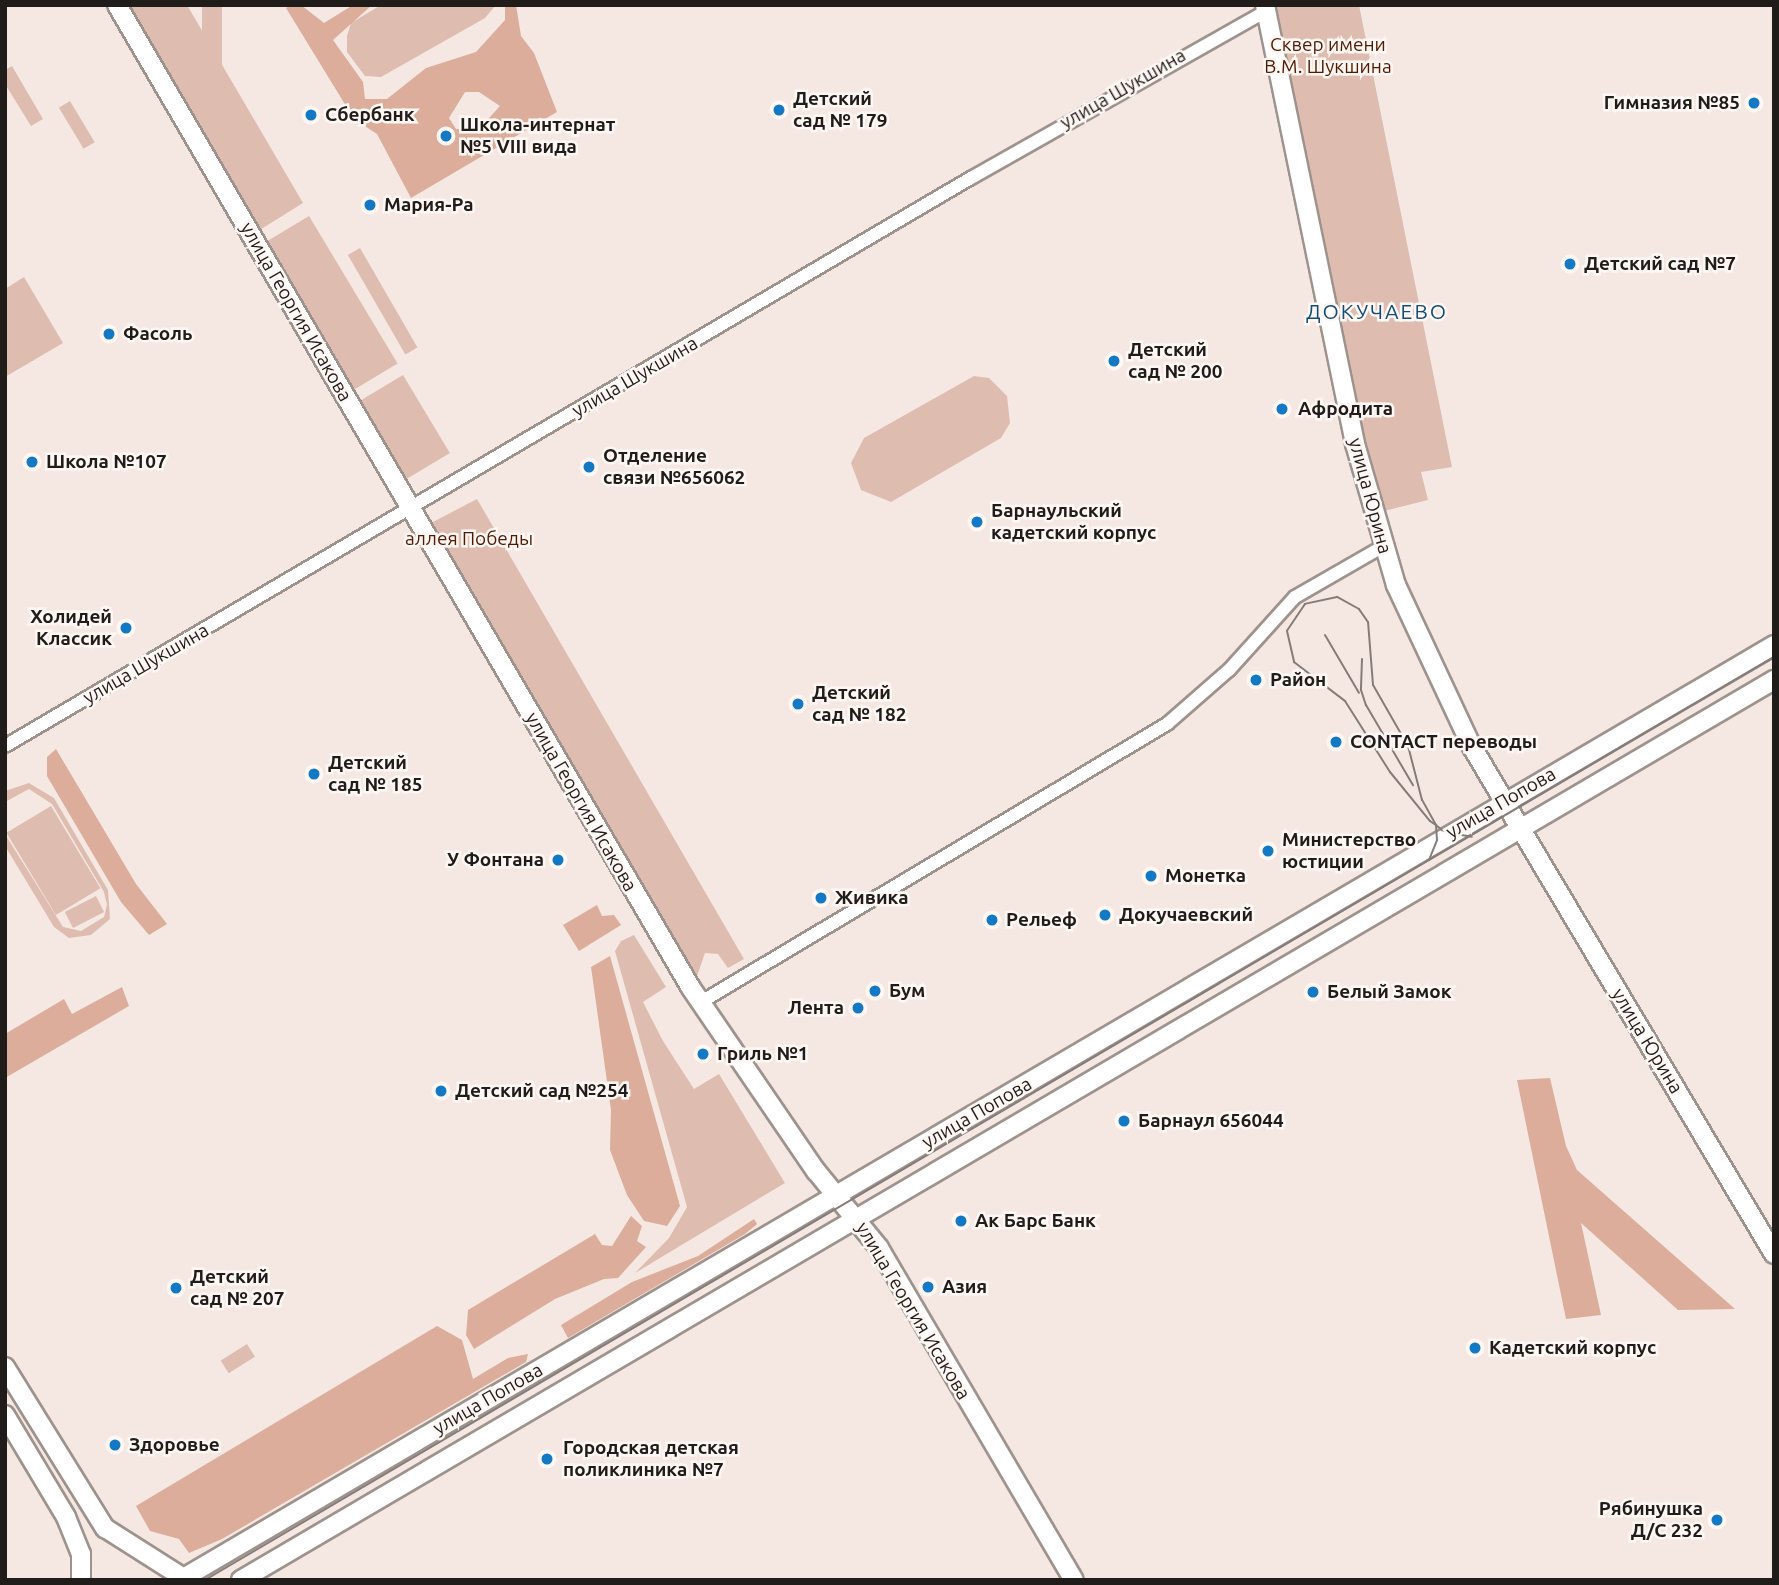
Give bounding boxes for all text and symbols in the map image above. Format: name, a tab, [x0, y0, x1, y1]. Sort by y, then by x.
park label: Сквер имени В.М. Шукшина	[1264, 34, 1392, 78]
street label: улица Шукшина	[1056, 44, 1190, 134]
place label: Детский сад № 179	[793, 88, 887, 132]
place label: Гимназия №85	[1604, 92, 1740, 114]
marker: Гимназия №85	[1746, 95, 1762, 111]
marker: Детский сад № 179	[771, 102, 787, 118]
place label: Сбербанк	[325, 104, 414, 126]
marker: Сбербанк	[303, 107, 319, 123]
place label: Школа-интернат №5 VIII вида	[460, 114, 615, 158]
marker: Школа-интернат №5 VIII вида	[438, 128, 454, 144]
place label: Мария-Ра	[384, 194, 474, 216]
marker: Мария-Ра	[362, 197, 378, 213]
street label: улица Георгия Исакова	[235, 218, 357, 406]
place label: Детский сад №7	[1584, 253, 1736, 275]
marker: Детский сад №7	[1562, 256, 1578, 272]
district label: ДОКУЧАЕВО	[1307, 298, 1447, 324]
place label: Фасоль	[123, 323, 192, 345]
marker: Фасоль	[101, 326, 117, 342]
street label: улица Шукшина	[568, 332, 702, 422]
place label: Детский сад № 200	[1128, 339, 1222, 383]
marker: Детский сад № 200	[1106, 353, 1122, 369]
place label: Афродита	[1298, 398, 1393, 420]
marker: Афродита	[1272, 399, 1292, 419]
street label: улица Юрина	[1344, 436, 1396, 556]
place label: Отделение связи №656062	[603, 445, 745, 489]
place label: Школа №107	[46, 451, 167, 473]
marker: Школа №107	[24, 454, 40, 470]
marker: Отделение связи №656062	[581, 459, 597, 475]
place label: Барнаульский кадетский корпус	[991, 500, 1156, 544]
marker: Барнаульский кадетский корпус	[969, 514, 985, 530]
park label: аллея Победы	[405, 528, 533, 550]
place label: Холидей Классик	[30, 606, 112, 650]
street label: улица Шукшина	[79, 619, 213, 709]
marker: Холидей Классик	[118, 620, 134, 636]
place label: Район	[1270, 669, 1326, 691]
marker: Район	[1248, 672, 1264, 688]
place label: Детский сад № 182	[812, 682, 906, 726]
marker: Детский сад № 182	[790, 696, 806, 712]
street label: улица Георгия Исакова	[520, 708, 642, 896]
place label: CONTACT переводы	[1350, 731, 1537, 753]
marker: CONTACT переводы	[1328, 734, 1344, 750]
place label: Детский сад № 185	[328, 752, 422, 796]
street label: улица Попова	[1442, 762, 1560, 844]
marker: Детский сад № 185	[306, 766, 322, 782]
place label: Министерство юстиции	[1282, 829, 1416, 873]
marker: Министерство юстиции	[1260, 843, 1276, 859]
place label: У Фонтана	[447, 849, 544, 871]
marker: У Фонтана	[550, 852, 566, 868]
place label: Монетка	[1165, 865, 1246, 887]
marker: Монетка	[1143, 868, 1159, 884]
place label: Живика	[835, 887, 908, 909]
marker: Живика	[813, 890, 829, 906]
place label: Докучаевский	[1119, 904, 1253, 926]
marker: Докучаевский	[1097, 907, 1113, 923]
place label: Рельеф	[1006, 909, 1077, 931]
marker: Рельеф	[984, 912, 1000, 928]
place label: Бум	[889, 980, 925, 1002]
place label: Белый Замок	[1327, 981, 1451, 1003]
marker: Бум	[867, 983, 883, 999]
marker: Белый Замок	[1305, 984, 1321, 1000]
street label: улица Юрина	[1607, 984, 1687, 1098]
place label: Лента	[787, 997, 844, 1019]
marker: Лента	[850, 1000, 866, 1016]
place label: Гриль №1	[717, 1043, 808, 1065]
marker: Гриль №1	[695, 1046, 711, 1062]
street label: улица Попова	[918, 1072, 1036, 1154]
place label: Детский сад №254	[455, 1080, 628, 1102]
marker: Детский сад №254	[433, 1083, 449, 1099]
place label: Барнаул 656044	[1138, 1110, 1284, 1132]
marker: Барнаул 656044	[1116, 1113, 1132, 1129]
place label: Ак Барс Банк	[975, 1210, 1096, 1232]
marker: Ак Барс Банк	[953, 1213, 969, 1229]
street label: улица Георгия Исакова	[851, 1218, 975, 1404]
place label: Детский сад № 207	[190, 1266, 284, 1310]
place label: Азия	[942, 1276, 987, 1298]
marker: Азия	[920, 1279, 936, 1295]
marker: Детский сад № 207	[168, 1280, 184, 1296]
place label: Кадетский корпус	[1489, 1337, 1656, 1359]
marker: Кадетский корпус	[1467, 1340, 1483, 1356]
street label: улица Попова	[429, 1358, 547, 1440]
place label: Здоровье	[129, 1434, 220, 1456]
marker: Здоровье	[107, 1437, 123, 1453]
place label: Городская детская поликлиника №7	[563, 1437, 739, 1481]
marker: Городская детская поликлиника №7	[537, 1449, 557, 1469]
place label: Рябинушка Д/С 232	[1599, 1498, 1703, 1542]
marker: Рябинушка Д/С 232	[1709, 1512, 1725, 1528]

